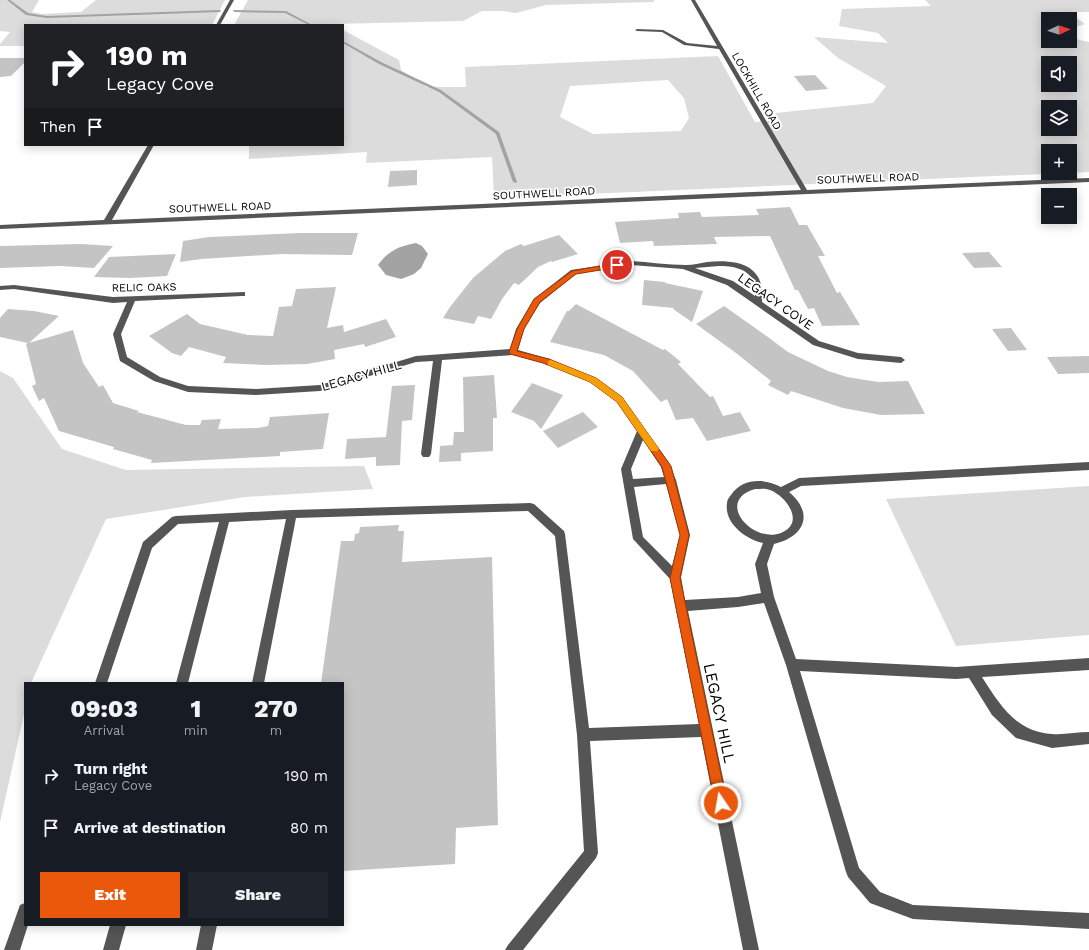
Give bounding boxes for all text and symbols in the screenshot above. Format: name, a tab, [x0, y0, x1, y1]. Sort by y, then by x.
north arrow	[1041, 12, 1077, 48]
map controls	[1041, 12, 1077, 224]
text: 190 m	[106, 39, 188, 72]
icon: right	[40, 40, 92, 92]
street label: LOCKHILL ROAD	[729, 50, 784, 133]
button: sound	[1041, 56, 1077, 92]
text: Legacy Cove	[106, 73, 214, 94]
button: layers	[1041, 100, 1077, 136]
icon: arrive	[84, 116, 106, 138]
text: Then	[40, 118, 76, 136]
button: +	[1041, 144, 1077, 180]
street label: SOUTHWELL ROAD	[817, 170, 919, 187]
street label: SOUTHWELL ROAD	[493, 184, 596, 203]
button: −	[1041, 188, 1077, 224]
street label: SOUTHWELL ROAD	[169, 199, 271, 216]
pin	[600, 248, 634, 282]
icon: arrive	[606, 254, 628, 276]
street label: LEGACY COVE	[735, 270, 816, 333]
street label: RELIC OAKS	[112, 280, 176, 295]
street label: LEGACY HILL	[319, 357, 403, 394]
street label: LEGACY HILL	[700, 661, 739, 765]
text: 09:03	[70, 695, 138, 723]
text: 1	[190, 695, 201, 723]
text: 270	[254, 695, 298, 723]
text: Arrival	[84, 723, 124, 738]
text: min	[184, 723, 208, 738]
text: m	[270, 723, 282, 738]
text: Turn right	[74, 760, 147, 778]
icon: right	[40, 765, 62, 787]
text: 190 m	[284, 767, 328, 785]
text: Legacy Cove	[74, 778, 152, 793]
position arrow	[700, 782, 742, 824]
icon: arrive	[40, 817, 62, 839]
text: Arrive at destination	[74, 819, 226, 837]
text: 80 m	[290, 819, 328, 837]
button: Exit	[40, 872, 180, 918]
button: Share	[188, 872, 328, 918]

